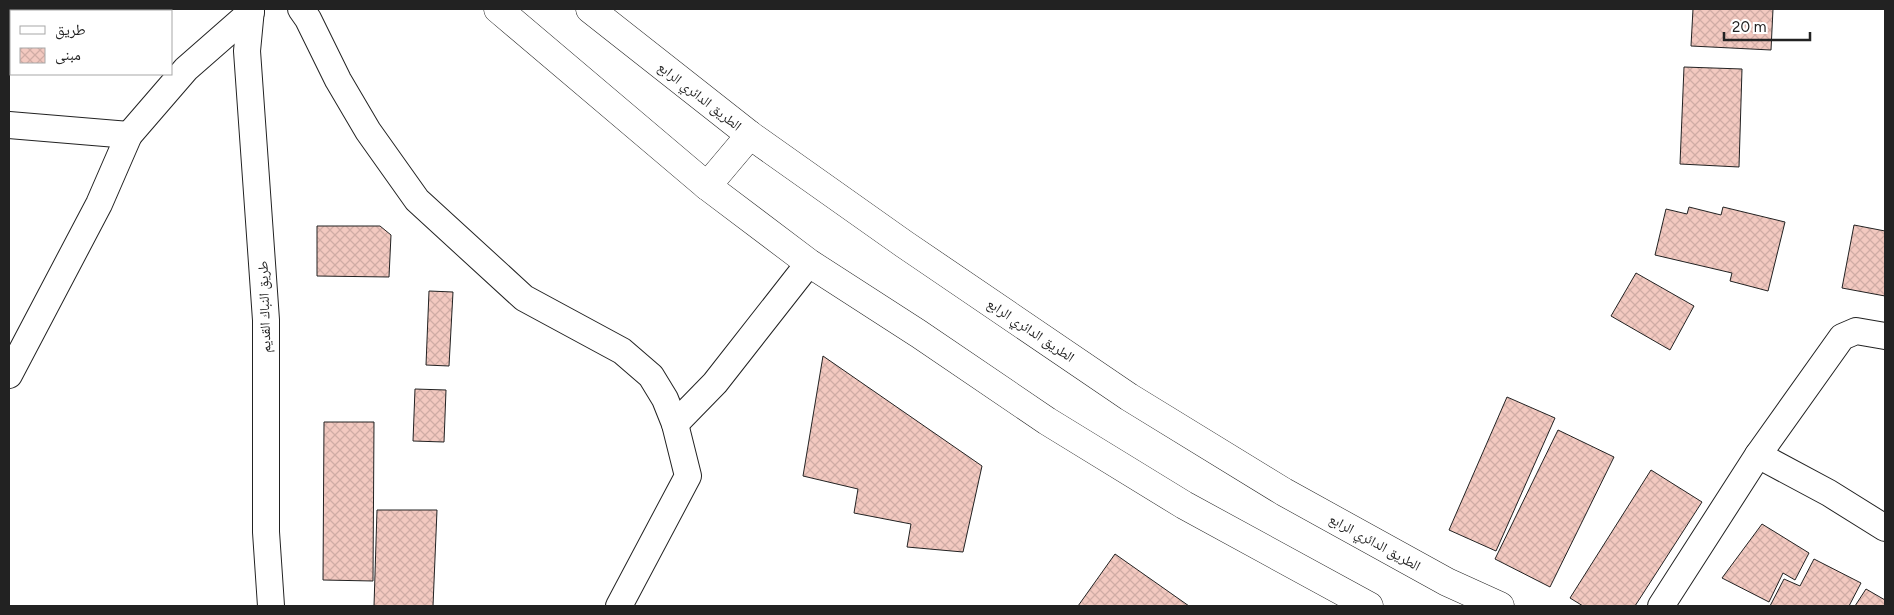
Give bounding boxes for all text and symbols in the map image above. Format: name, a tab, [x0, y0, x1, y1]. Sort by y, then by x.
legend	[10, 10, 172, 75]
scale bar	[1724, 10, 1810, 42]
text: 20 m	[1732, 18, 1766, 36]
text: طريق	[55, 21, 86, 40]
text: مبنى	[55, 46, 81, 65]
street label: الطريق الدائري الرابع	[653, 58, 745, 136]
street label: طريق النباك القديم	[254, 261, 276, 353]
street label: الطريق الدائري الرابع	[982, 295, 1078, 368]
street label: الطريق الدائري الرابع	[1325, 510, 1423, 577]

